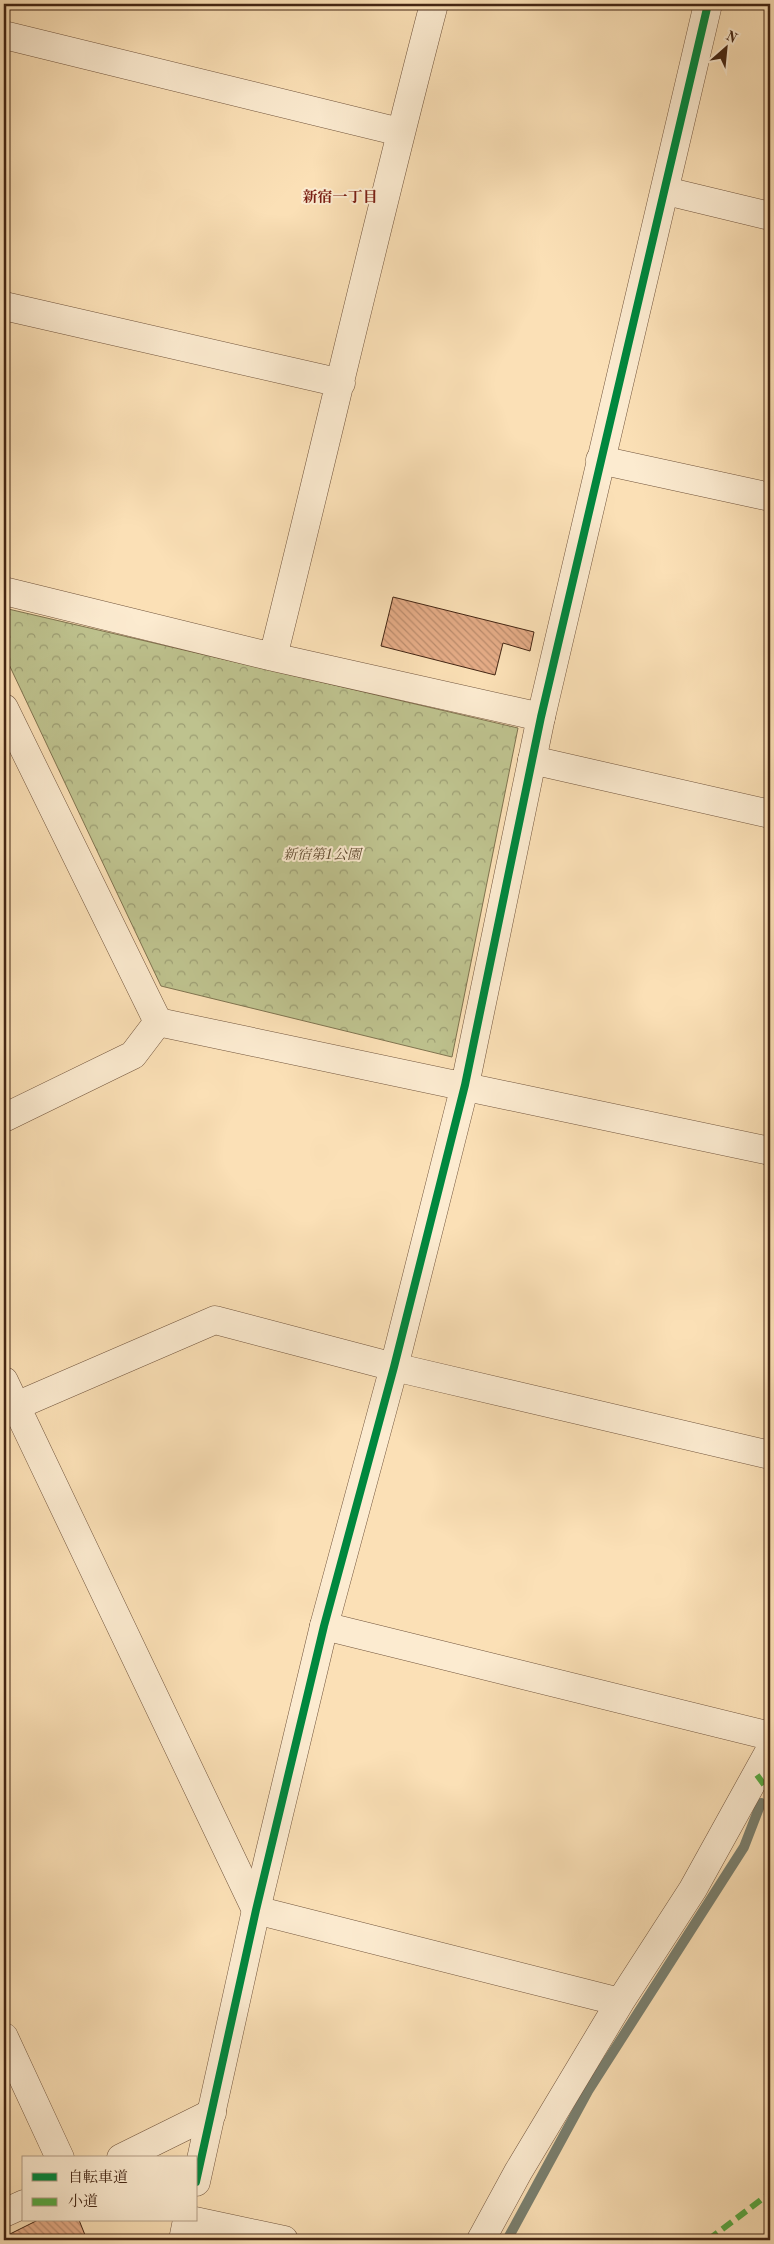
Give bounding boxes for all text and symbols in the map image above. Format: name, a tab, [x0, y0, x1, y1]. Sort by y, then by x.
north arrow	[702, 22, 752, 72]
text: N	[724, 29, 740, 46]
district label: 新宿一丁目	[302, 189, 378, 206]
park label: 新宿第1公園	[283, 847, 363, 862]
legend	[22, 2156, 198, 2222]
text: 自転車道	[68, 2169, 128, 2186]
text: 小道	[68, 2193, 98, 2210]

